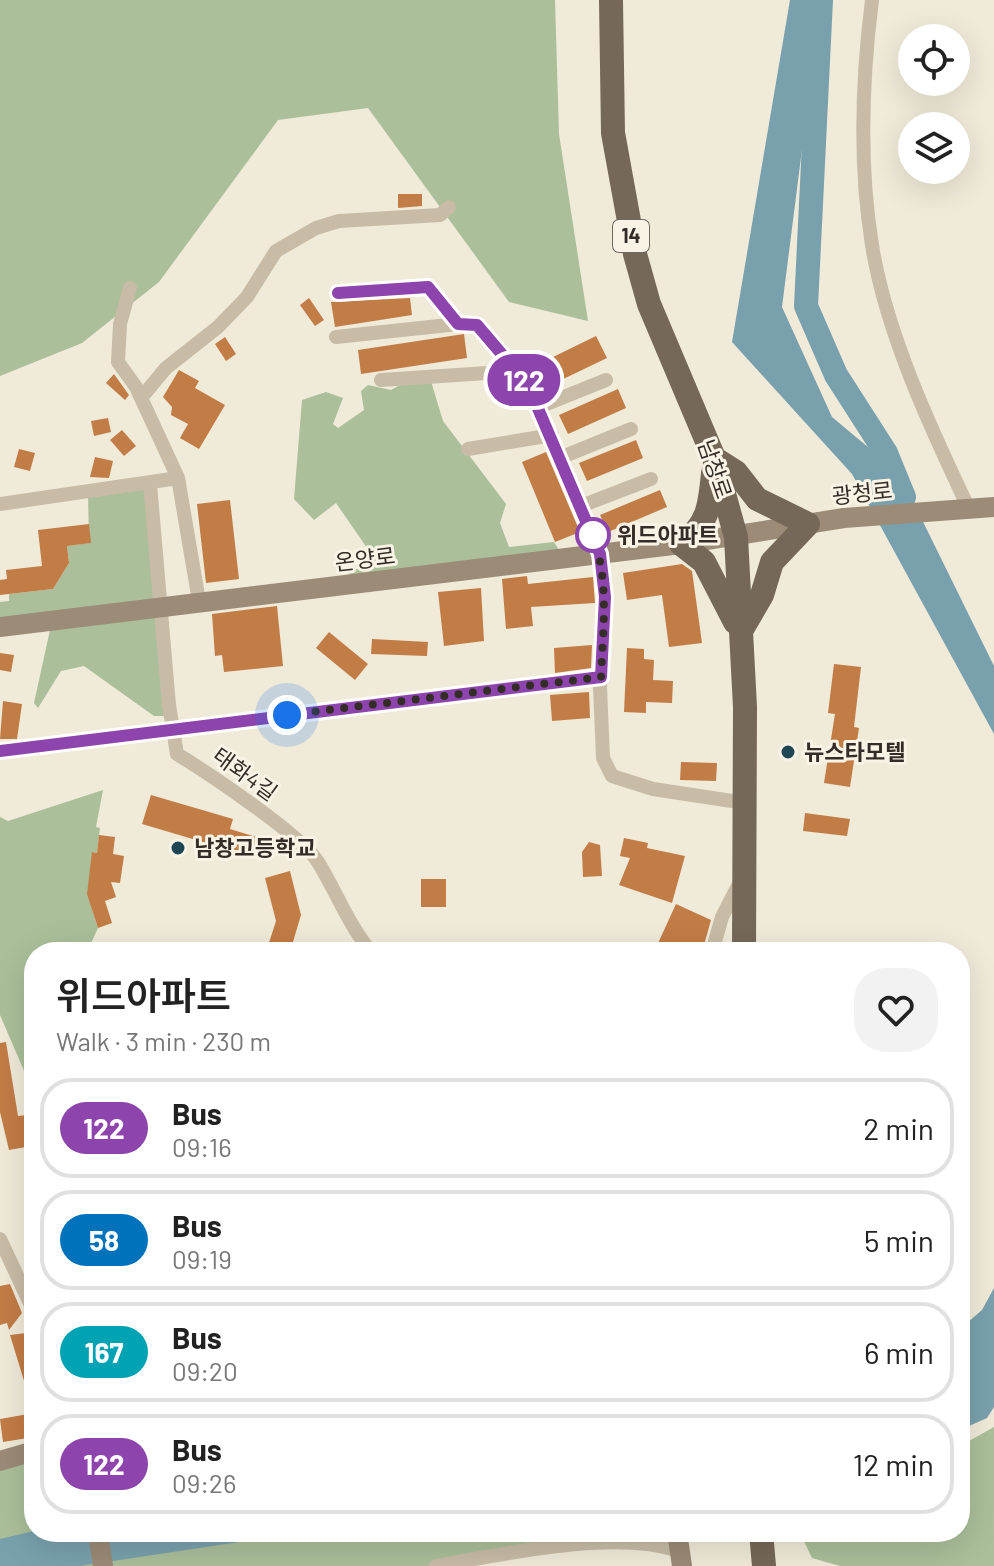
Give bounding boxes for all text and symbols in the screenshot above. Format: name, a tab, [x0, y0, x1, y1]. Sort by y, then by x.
map controls	[898, 24, 970, 184]
button: locate	[898, 24, 970, 96]
button: layers	[898, 112, 970, 184]
road number: 14	[613, 220, 649, 252]
line badge: 122	[478, 354, 570, 406]
text: 122	[503, 363, 545, 397]
street label: 남창로	[694, 436, 738, 502]
street label: 광청로	[830, 476, 893, 508]
marker: 위드아파트	[576, 518, 610, 552]
place label: 위드아파트	[617, 521, 718, 547]
street label: 온양로	[333, 541, 397, 575]
your location	[267, 695, 307, 735]
place label: 뉴스타모텔	[804, 738, 905, 764]
street label: 태화4길	[208, 741, 283, 805]
marker: 뉴스타모텔	[779, 743, 797, 761]
place label: 남창고등학교	[194, 834, 315, 860]
marker: 남창고등학교	[169, 839, 187, 857]
button: heart	[854, 968, 938, 1052]
text: 위드아파트	[56, 972, 231, 1018]
text: Walk · 3 min · 230 m	[56, 1025, 271, 1056]
text: Bus	[172, 1095, 222, 1131]
text: 2 min	[863, 1110, 934, 1146]
text: 122	[83, 1111, 125, 1145]
text: 09:16	[172, 1131, 232, 1162]
text: Bus	[172, 1207, 222, 1243]
text: 5 min	[864, 1222, 934, 1258]
text: 58	[89, 1223, 119, 1257]
text: 09:19	[172, 1243, 232, 1274]
text: Bus	[172, 1319, 222, 1355]
text: 6 min	[864, 1334, 934, 1370]
text: 167	[85, 1335, 123, 1369]
text: 09:20	[172, 1355, 238, 1386]
text: Bus	[172, 1431, 222, 1467]
text: 12 min	[853, 1446, 934, 1482]
text: 122	[83, 1447, 125, 1481]
text: 09:26	[172, 1467, 236, 1498]

